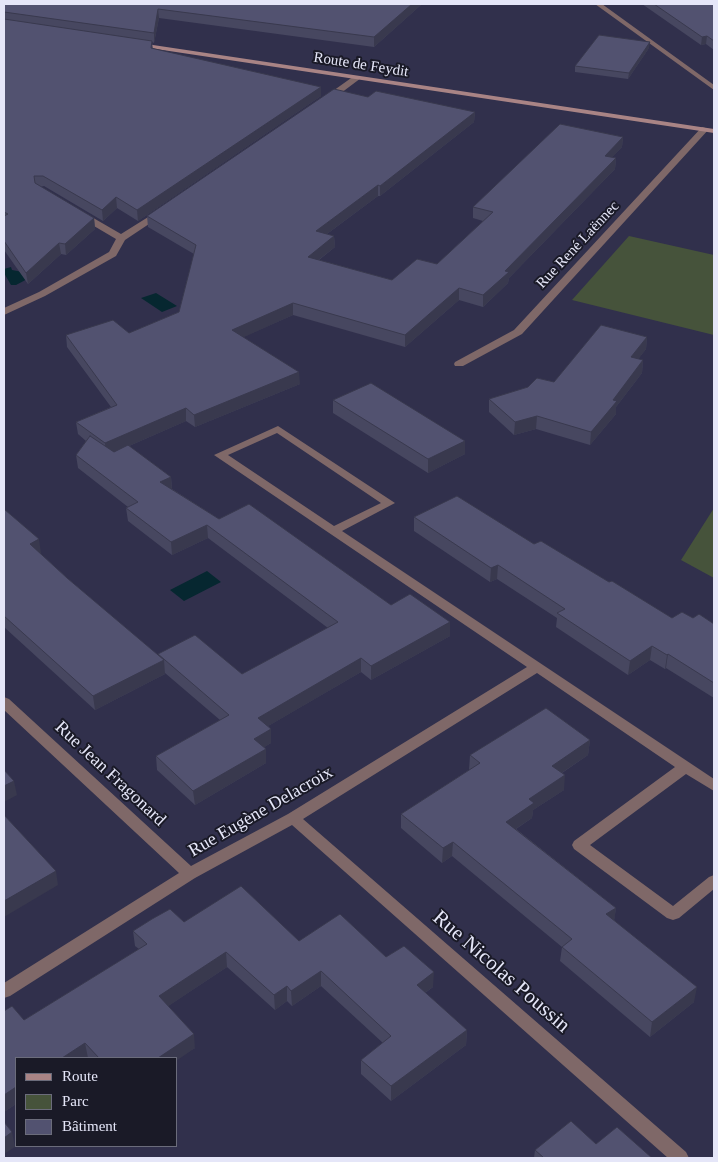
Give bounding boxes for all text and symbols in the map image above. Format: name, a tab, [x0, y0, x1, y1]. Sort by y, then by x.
street label: Route de Feydit	[312, 49, 410, 81]
street label: Rue René Laënnec	[533, 197, 623, 293]
street label: Rue Jean Fragonard	[50, 717, 170, 831]
street label: Rue Eugène Delacroix	[185, 762, 337, 862]
street label: Rue Nicolas Poussin	[427, 905, 575, 1039]
legend	[15, 1057, 178, 1147]
text: Route	[62, 1068, 98, 1084]
text: Parc	[62, 1093, 89, 1109]
text: Bâtiment	[62, 1118, 117, 1134]

